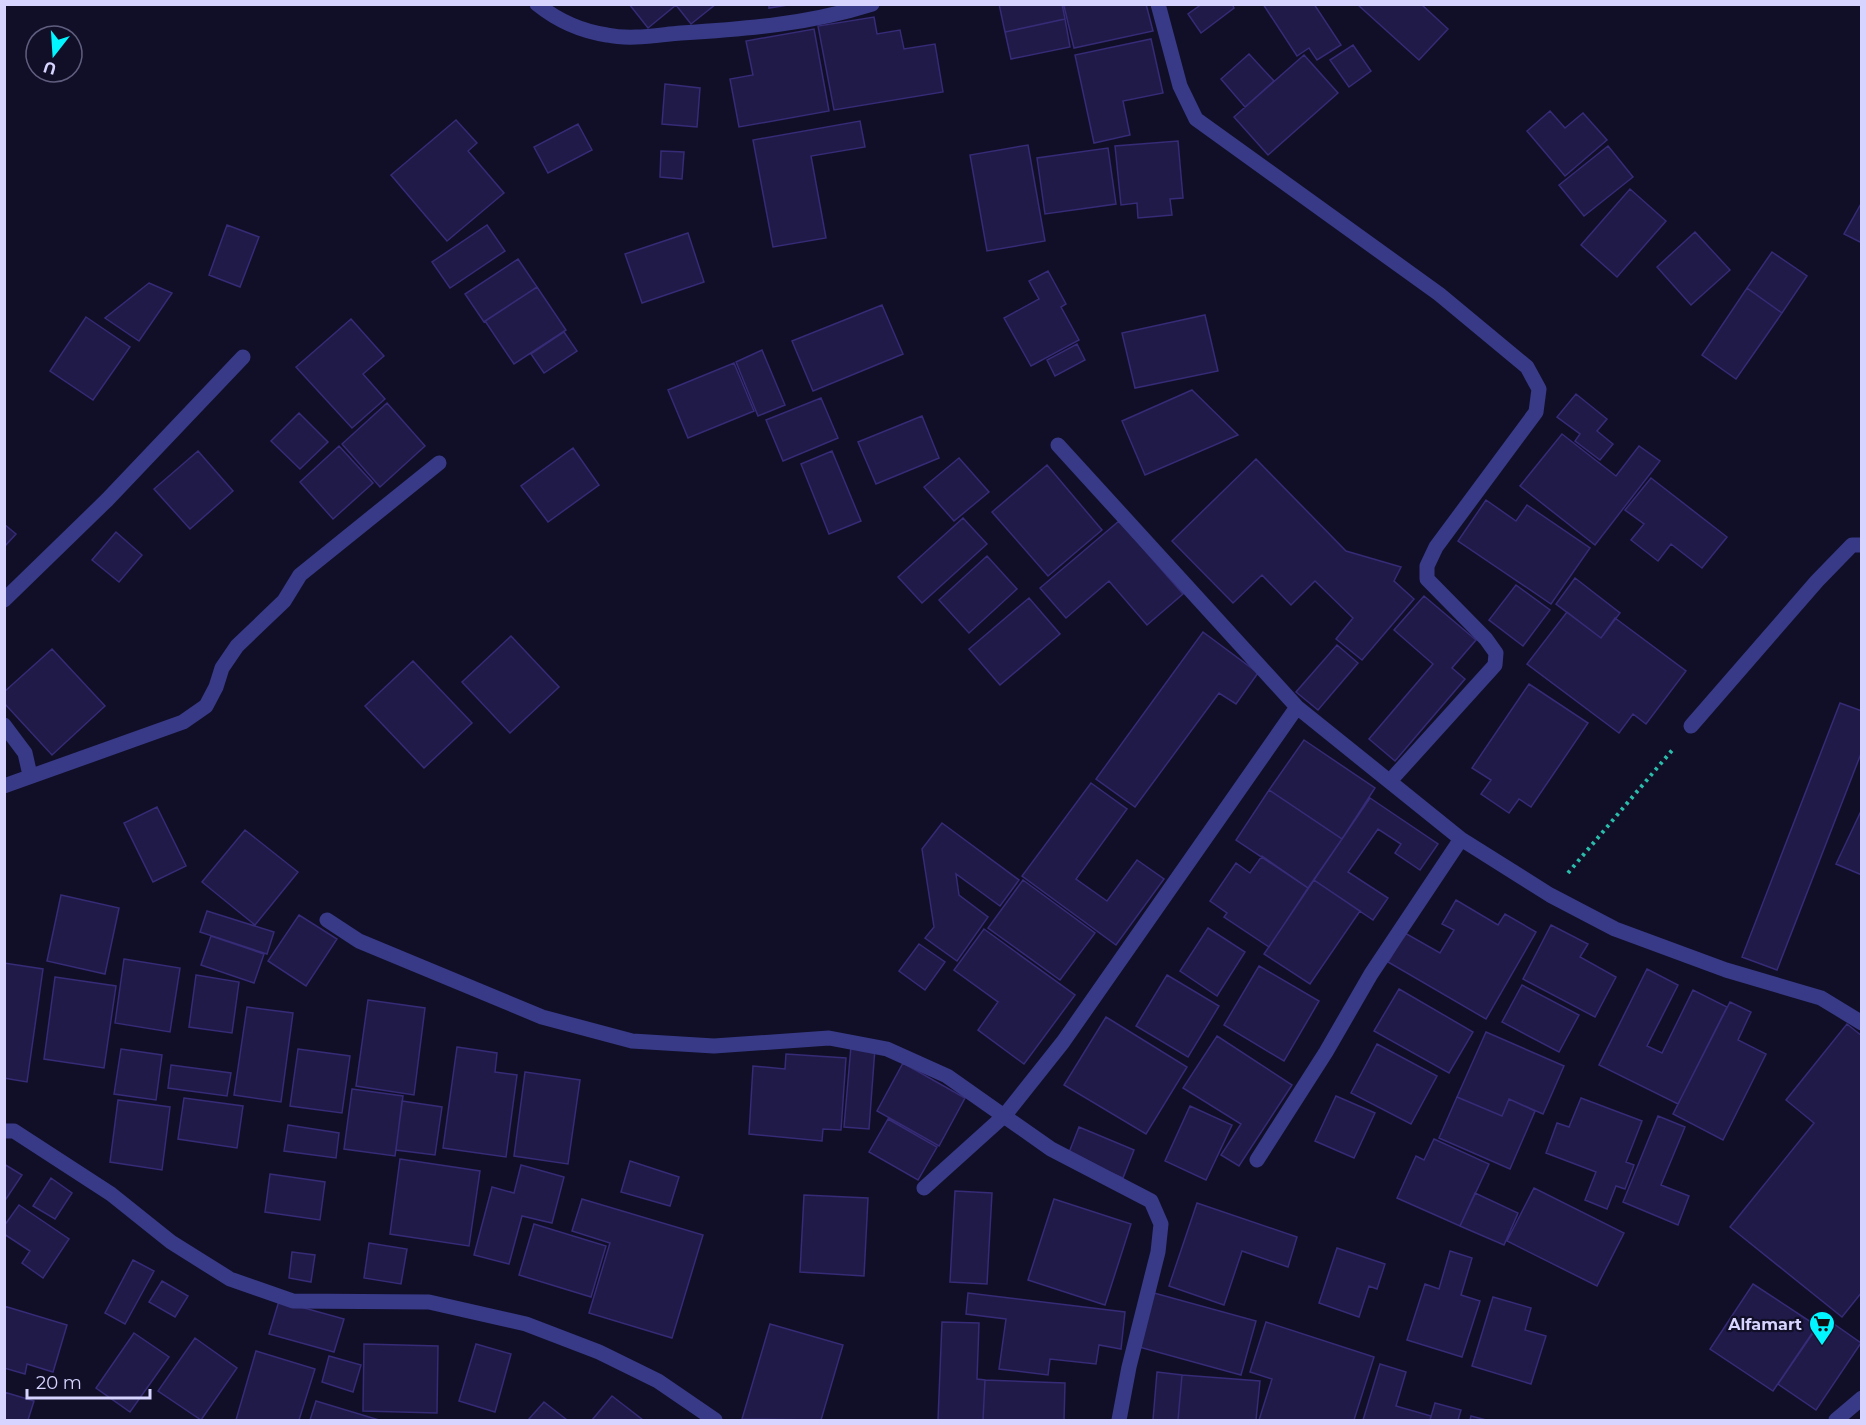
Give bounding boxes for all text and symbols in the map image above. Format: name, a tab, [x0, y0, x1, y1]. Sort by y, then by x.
north arrow	[24, 24, 84, 84]
text: U	[41, 57, 59, 79]
supermarket icon: Alfamart	[1807, 1309, 1837, 1347]
place label: Alfamart	[1727, 1315, 1802, 1334]
scale bar	[27, 1362, 150, 1400]
text: 20 m	[36, 1372, 82, 1394]

